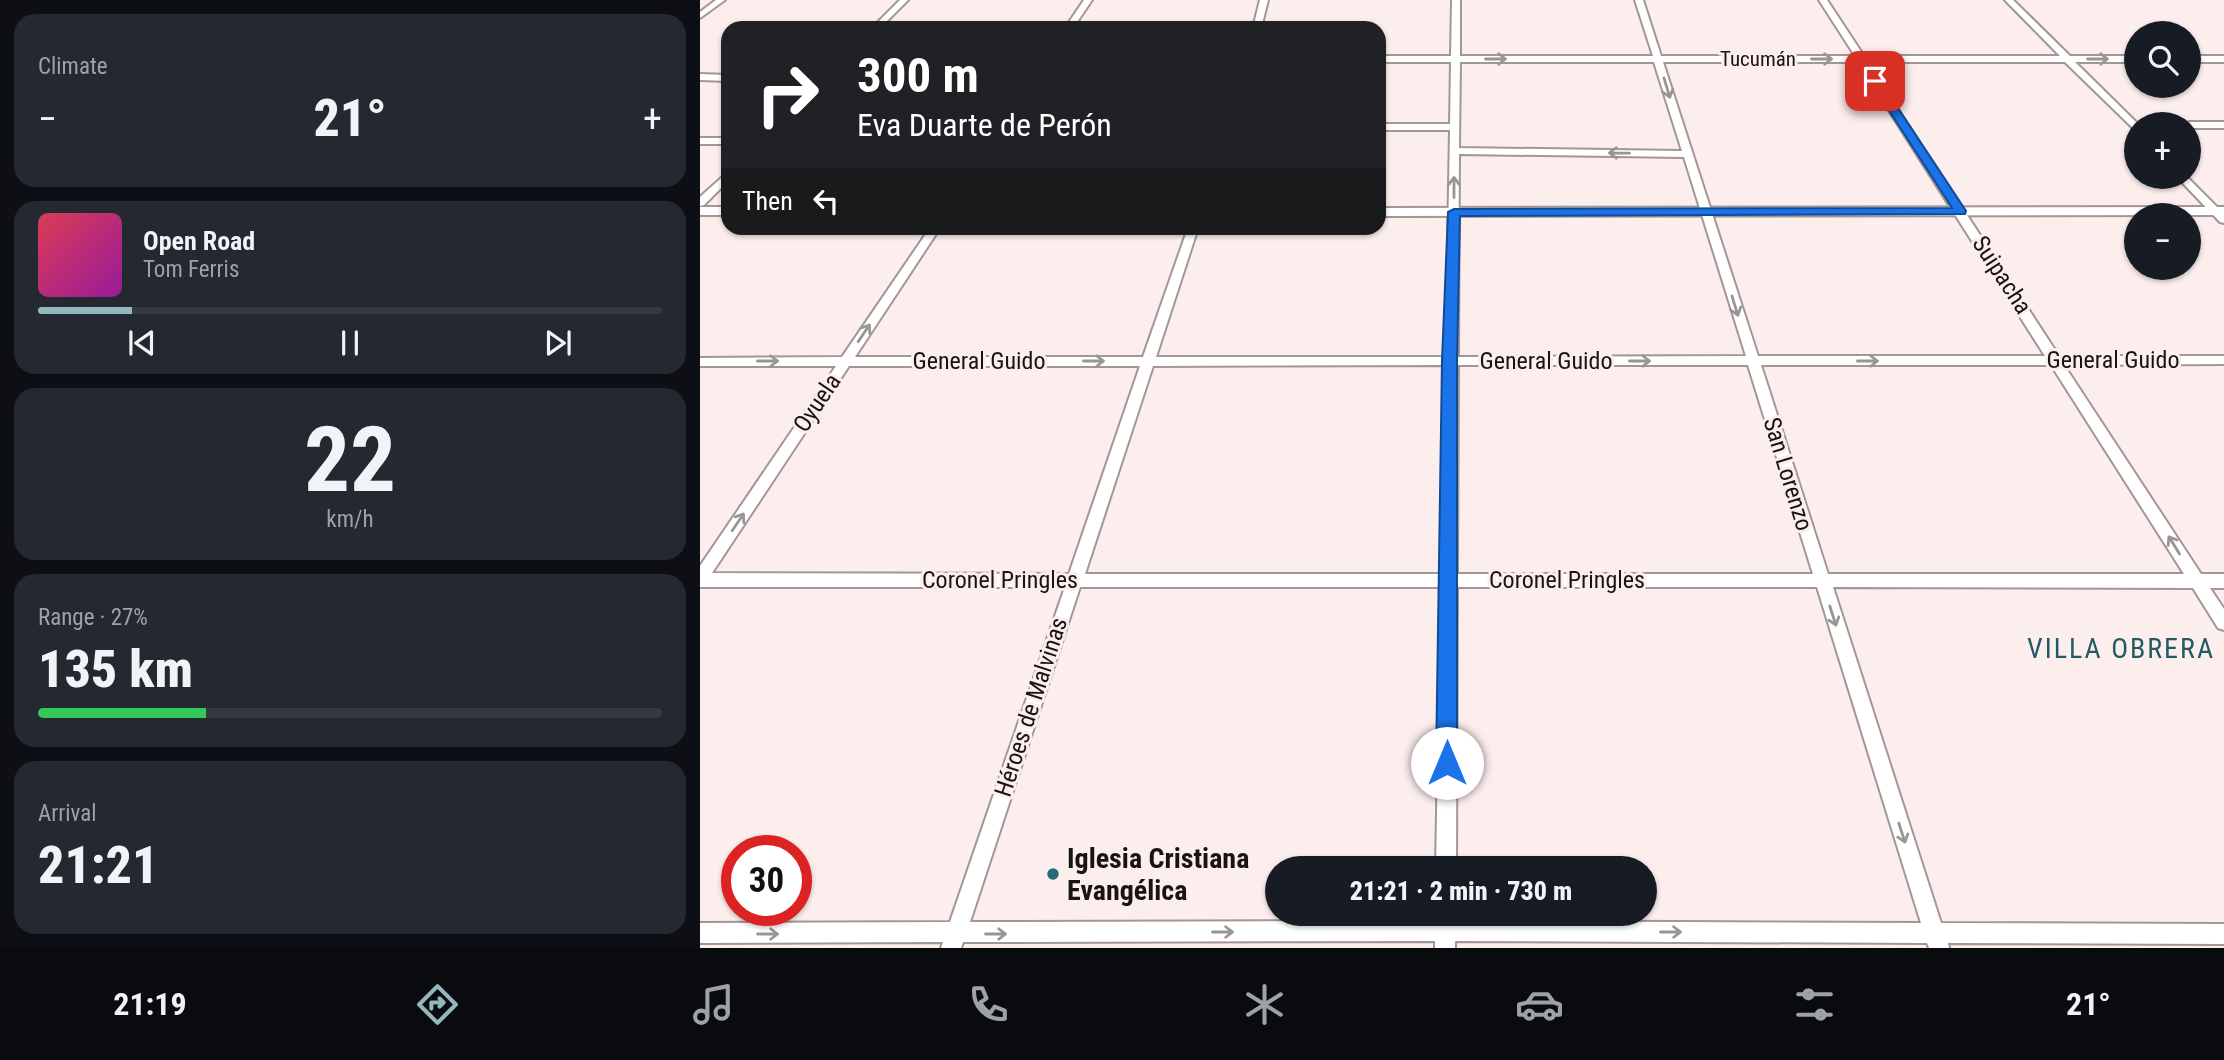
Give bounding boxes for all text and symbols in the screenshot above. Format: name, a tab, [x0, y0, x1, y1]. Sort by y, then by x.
map controls	[2124, 21, 2201, 280]
button: search	[2124, 21, 2201, 98]
text: 300 m	[857, 47, 979, 104]
street label: Tucumán	[1720, 47, 1796, 71]
icon: right	[742, 49, 833, 140]
pin	[1845, 51, 1905, 111]
one-way arrow	[1484, 52, 1507, 66]
one-way arrow	[1810, 52, 1833, 66]
one-way arrow	[2086, 52, 2109, 66]
text: Climate	[38, 53, 108, 80]
icon: arrive	[1856, 62, 1894, 100]
one-way arrow	[1662, 77, 1675, 99]
text: 21°	[313, 88, 387, 149]
text: −	[38, 97, 57, 141]
text: +	[643, 97, 662, 141]
text: Eva Duarte de Perón	[857, 106, 1112, 144]
button: +	[2124, 112, 2201, 189]
one-way arrow	[1608, 146, 1631, 160]
one-way arrow	[1447, 176, 1461, 199]
icon: left	[807, 182, 845, 220]
text: Then	[742, 186, 793, 216]
button: −	[2124, 203, 2201, 280]
text: Open Road	[143, 226, 255, 256]
street label: Suipacha	[1967, 231, 2037, 319]
text: Tom Ferris	[143, 256, 239, 283]
one-way arrow	[1730, 294, 1742, 316]
icon: previous	[123, 324, 161, 362]
icon: pause	[331, 324, 369, 362]
icon: next	[539, 324, 577, 362]
one-way arrow	[857, 324, 871, 343]
street label: General Guido	[2047, 346, 2179, 374]
street label: General Guido	[913, 347, 1045, 375]
street label: General Guido	[1480, 347, 1612, 375]
one-way arrow	[756, 354, 779, 368]
one-way arrow	[1082, 354, 1105, 368]
one-way arrow	[1629, 354, 1652, 368]
one-way arrow	[1856, 354, 1879, 367]
street label: Oyuela	[787, 369, 847, 437]
text: 22	[304, 407, 396, 513]
street label: San Lorenzo	[1758, 414, 1818, 534]
text: km/h	[326, 506, 374, 533]
one-way arrow	[731, 513, 745, 532]
one-way arrow	[2166, 536, 2181, 555]
street label: Coronel Pringles	[922, 566, 1078, 594]
street label: Coronel Pringles	[1489, 566, 1645, 594]
text: Range · 27%	[38, 604, 148, 631]
one-way arrow	[1827, 605, 1840, 627]
street label: Héroes de Malvinas	[989, 614, 1073, 800]
district label: VILLA OBRERA	[2027, 632, 2215, 665]
text: 135 km	[38, 639, 193, 700]
position arrow	[1410, 726, 1484, 800]
text: Arrival	[38, 800, 97, 827]
one-way arrow	[1897, 821, 1910, 843]
text: 21:21	[38, 835, 158, 896]
speed limit sign: 30	[721, 835, 812, 926]
place label: Iglesia Cristiana Evangélica	[1067, 842, 1249, 907]
marker: Iglesia Cristiana Evangélica	[1045, 866, 1061, 882]
text: 21:21 · 2 min · 730 m	[1350, 876, 1572, 906]
one-way arrow	[1659, 925, 1682, 939]
one-way arrow	[1211, 926, 1234, 939]
one-way arrow	[756, 927, 779, 940]
one-way arrow	[984, 927, 1007, 941]
icon: directions	[413, 980, 462, 1029]
icon: music	[689, 980, 738, 1029]
icon: phone	[964, 980, 1013, 1029]
icon: climate	[1240, 980, 1289, 1029]
icon: car	[1515, 980, 1564, 1029]
icon: filters	[1790, 980, 1839, 1029]
text: 21:19	[113, 985, 187, 1023]
text: 21°	[2066, 985, 2111, 1023]

